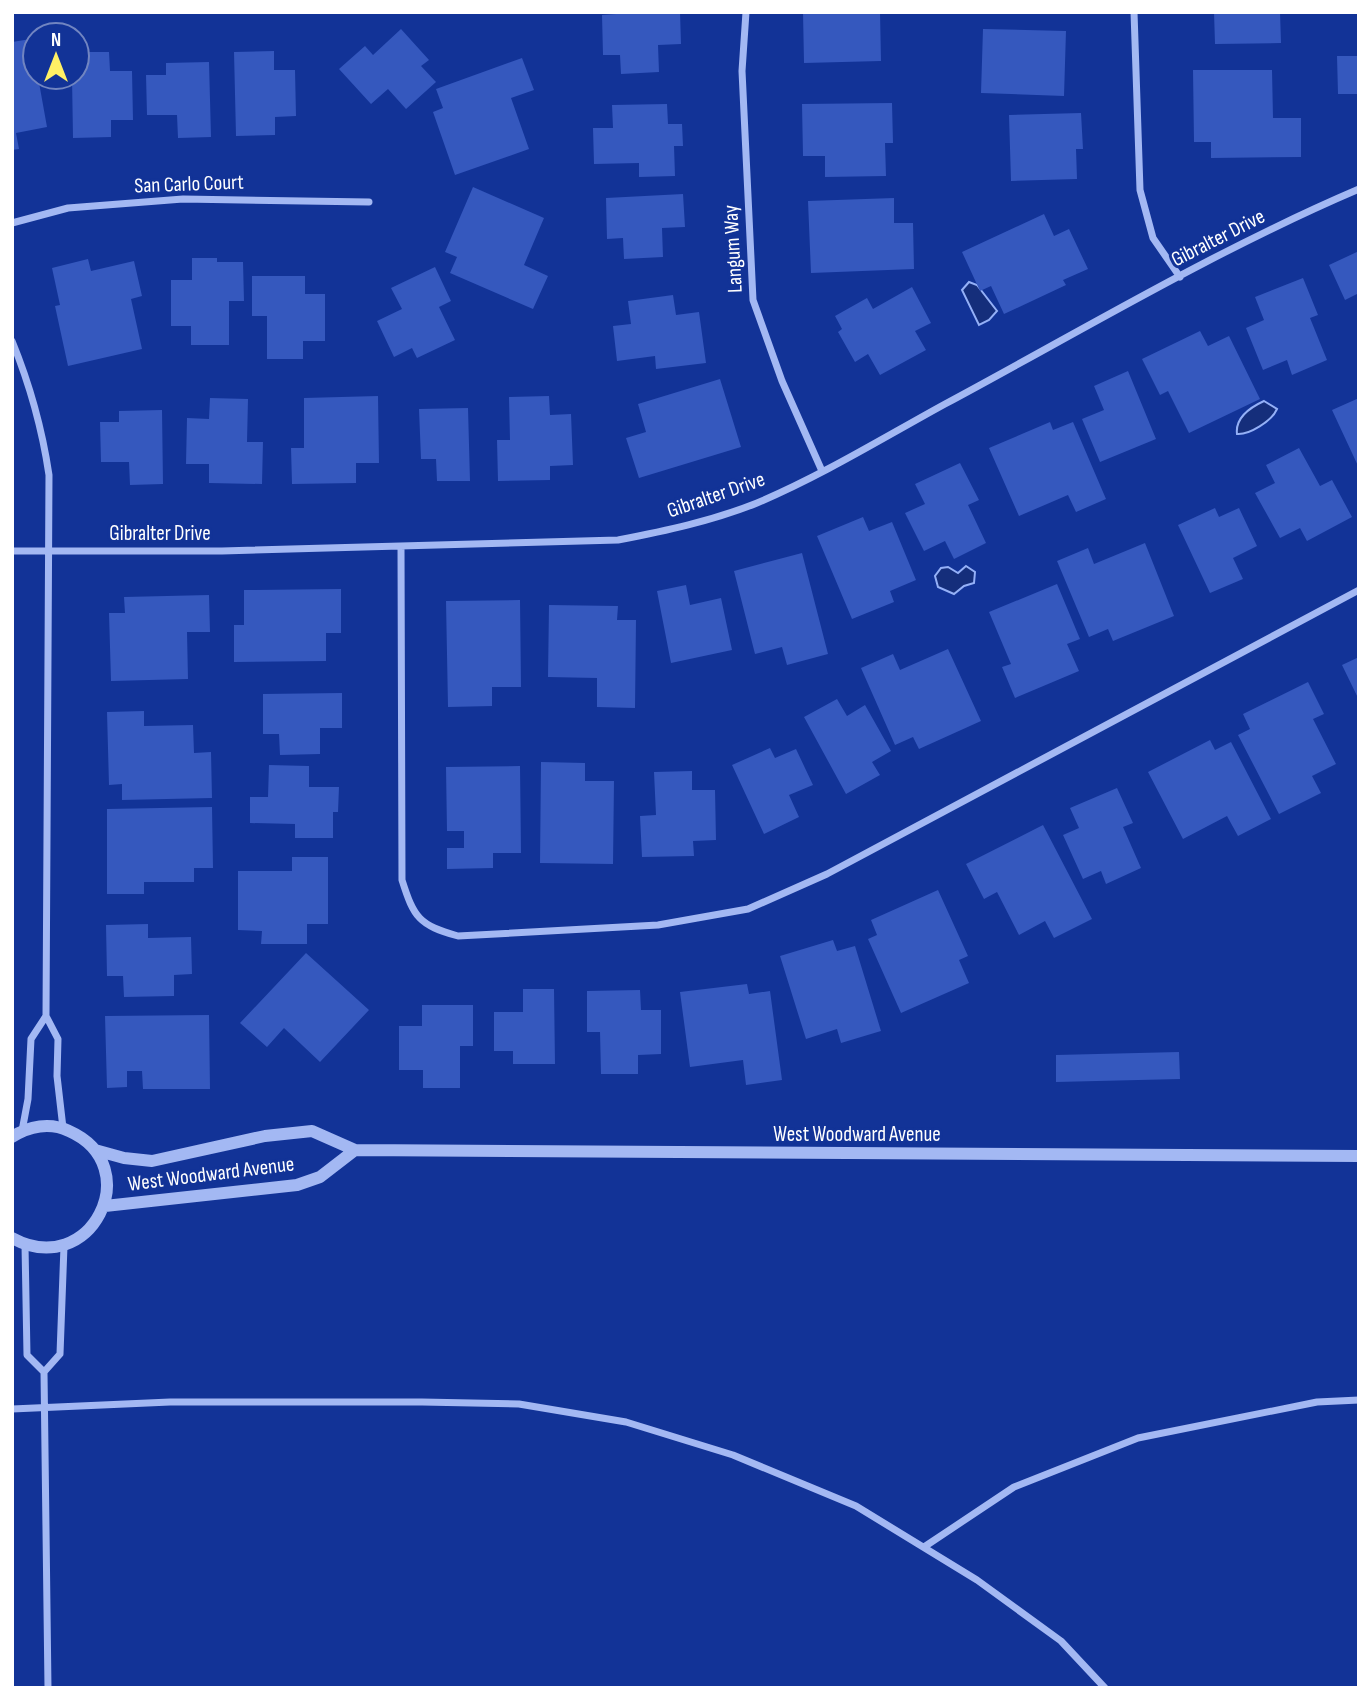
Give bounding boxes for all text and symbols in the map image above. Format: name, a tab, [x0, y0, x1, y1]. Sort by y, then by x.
north arrow	[21, 21, 91, 91]
text: N	[51, 29, 61, 52]
street label: San Carlo Court	[134, 170, 244, 198]
street label: Langum Way	[718, 204, 748, 294]
street label: Gibralter Drive	[1167, 204, 1269, 272]
street label: Gibralter Drive	[664, 467, 768, 523]
street label: Gibralter Drive	[109, 521, 211, 546]
street label: West Woodward Avenue	[773, 1122, 941, 1147]
street label: West Woodward Avenue	[126, 1151, 296, 1197]

